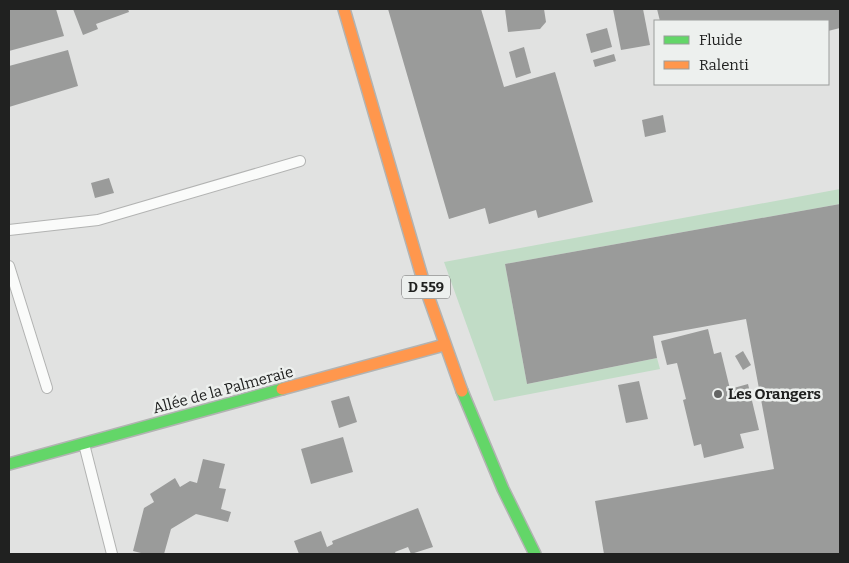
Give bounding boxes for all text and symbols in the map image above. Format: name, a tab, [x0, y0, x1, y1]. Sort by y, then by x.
legend	[654, 20, 829, 85]
text: Fluide	[699, 31, 742, 49]
text: Ralenti	[699, 56, 749, 74]
road number: D 559	[402, 276, 450, 298]
street label: Allée de la Palmeraie	[151, 363, 295, 417]
place label: Les Orangers	[728, 385, 821, 403]
marker: Les Orangers	[712, 388, 724, 400]

